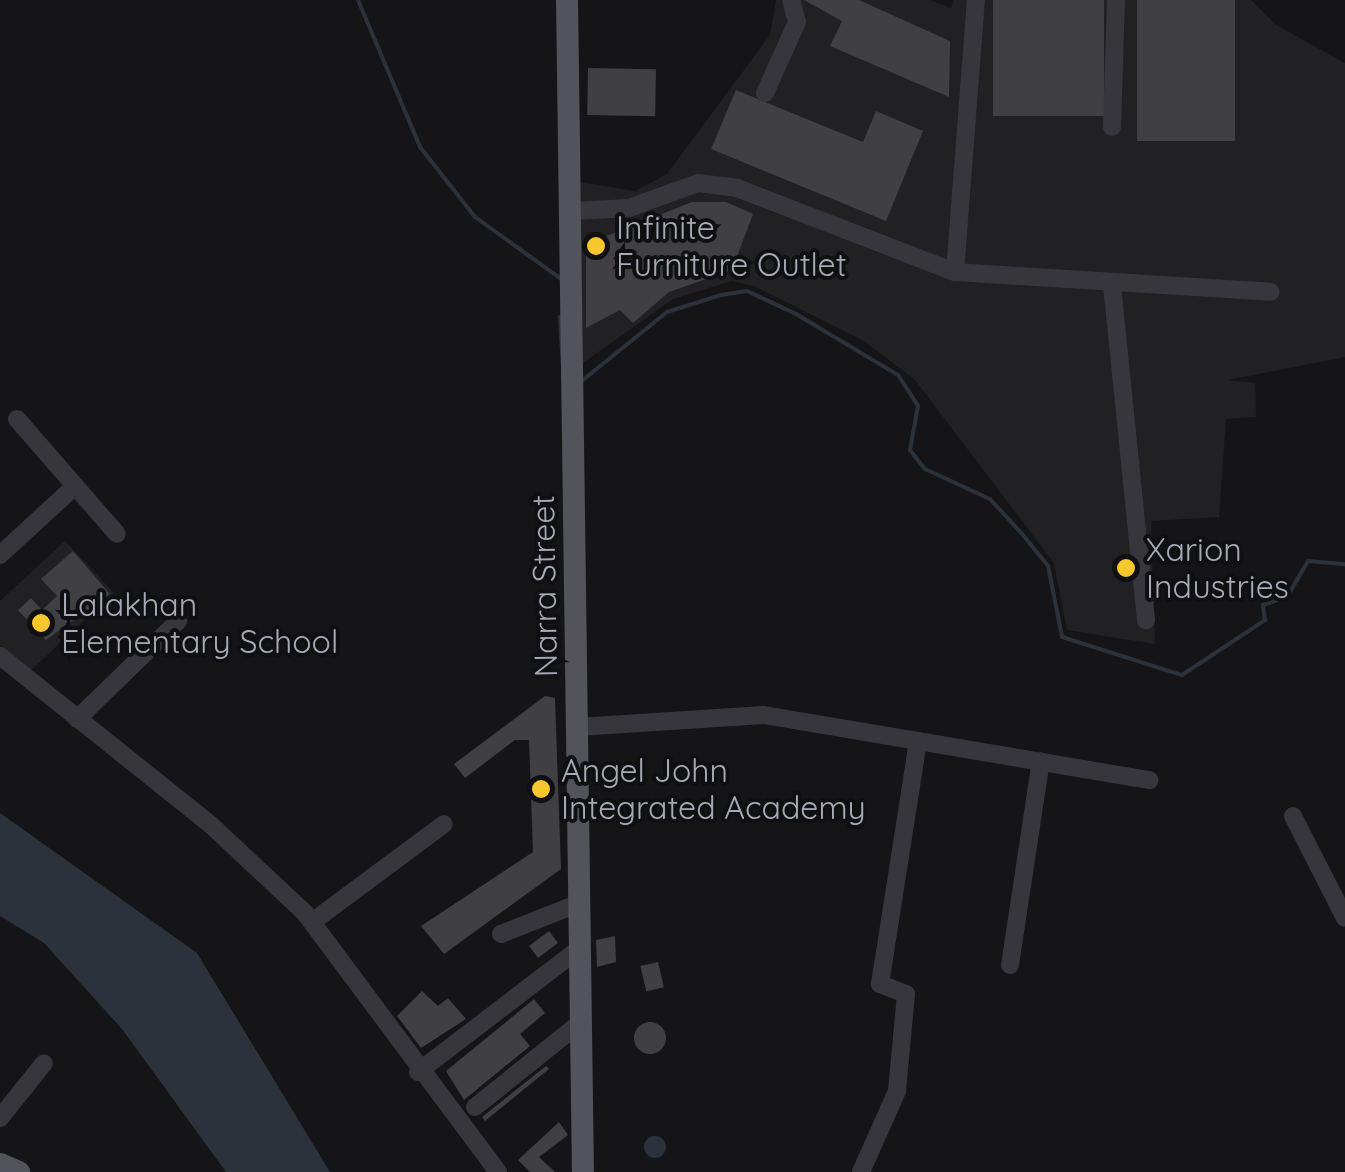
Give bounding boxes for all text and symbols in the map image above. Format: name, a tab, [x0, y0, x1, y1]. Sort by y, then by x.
place label: Infinite Furniture Outlet	[616, 209, 847, 284]
marker: Infinite Furniture Outlet	[585, 235, 607, 257]
street label: Narra Street	[523, 494, 565, 678]
place label: Xarion Industries	[1146, 531, 1289, 606]
marker: Xarion Industries	[1115, 557, 1137, 579]
place label: Lalakhan Elementary School	[61, 586, 338, 661]
marker: Lalakhan Elementary School	[30, 612, 52, 634]
place label: Angel John Integrated Academy	[561, 752, 866, 827]
marker: Angel John Integrated Academy	[530, 778, 552, 800]

